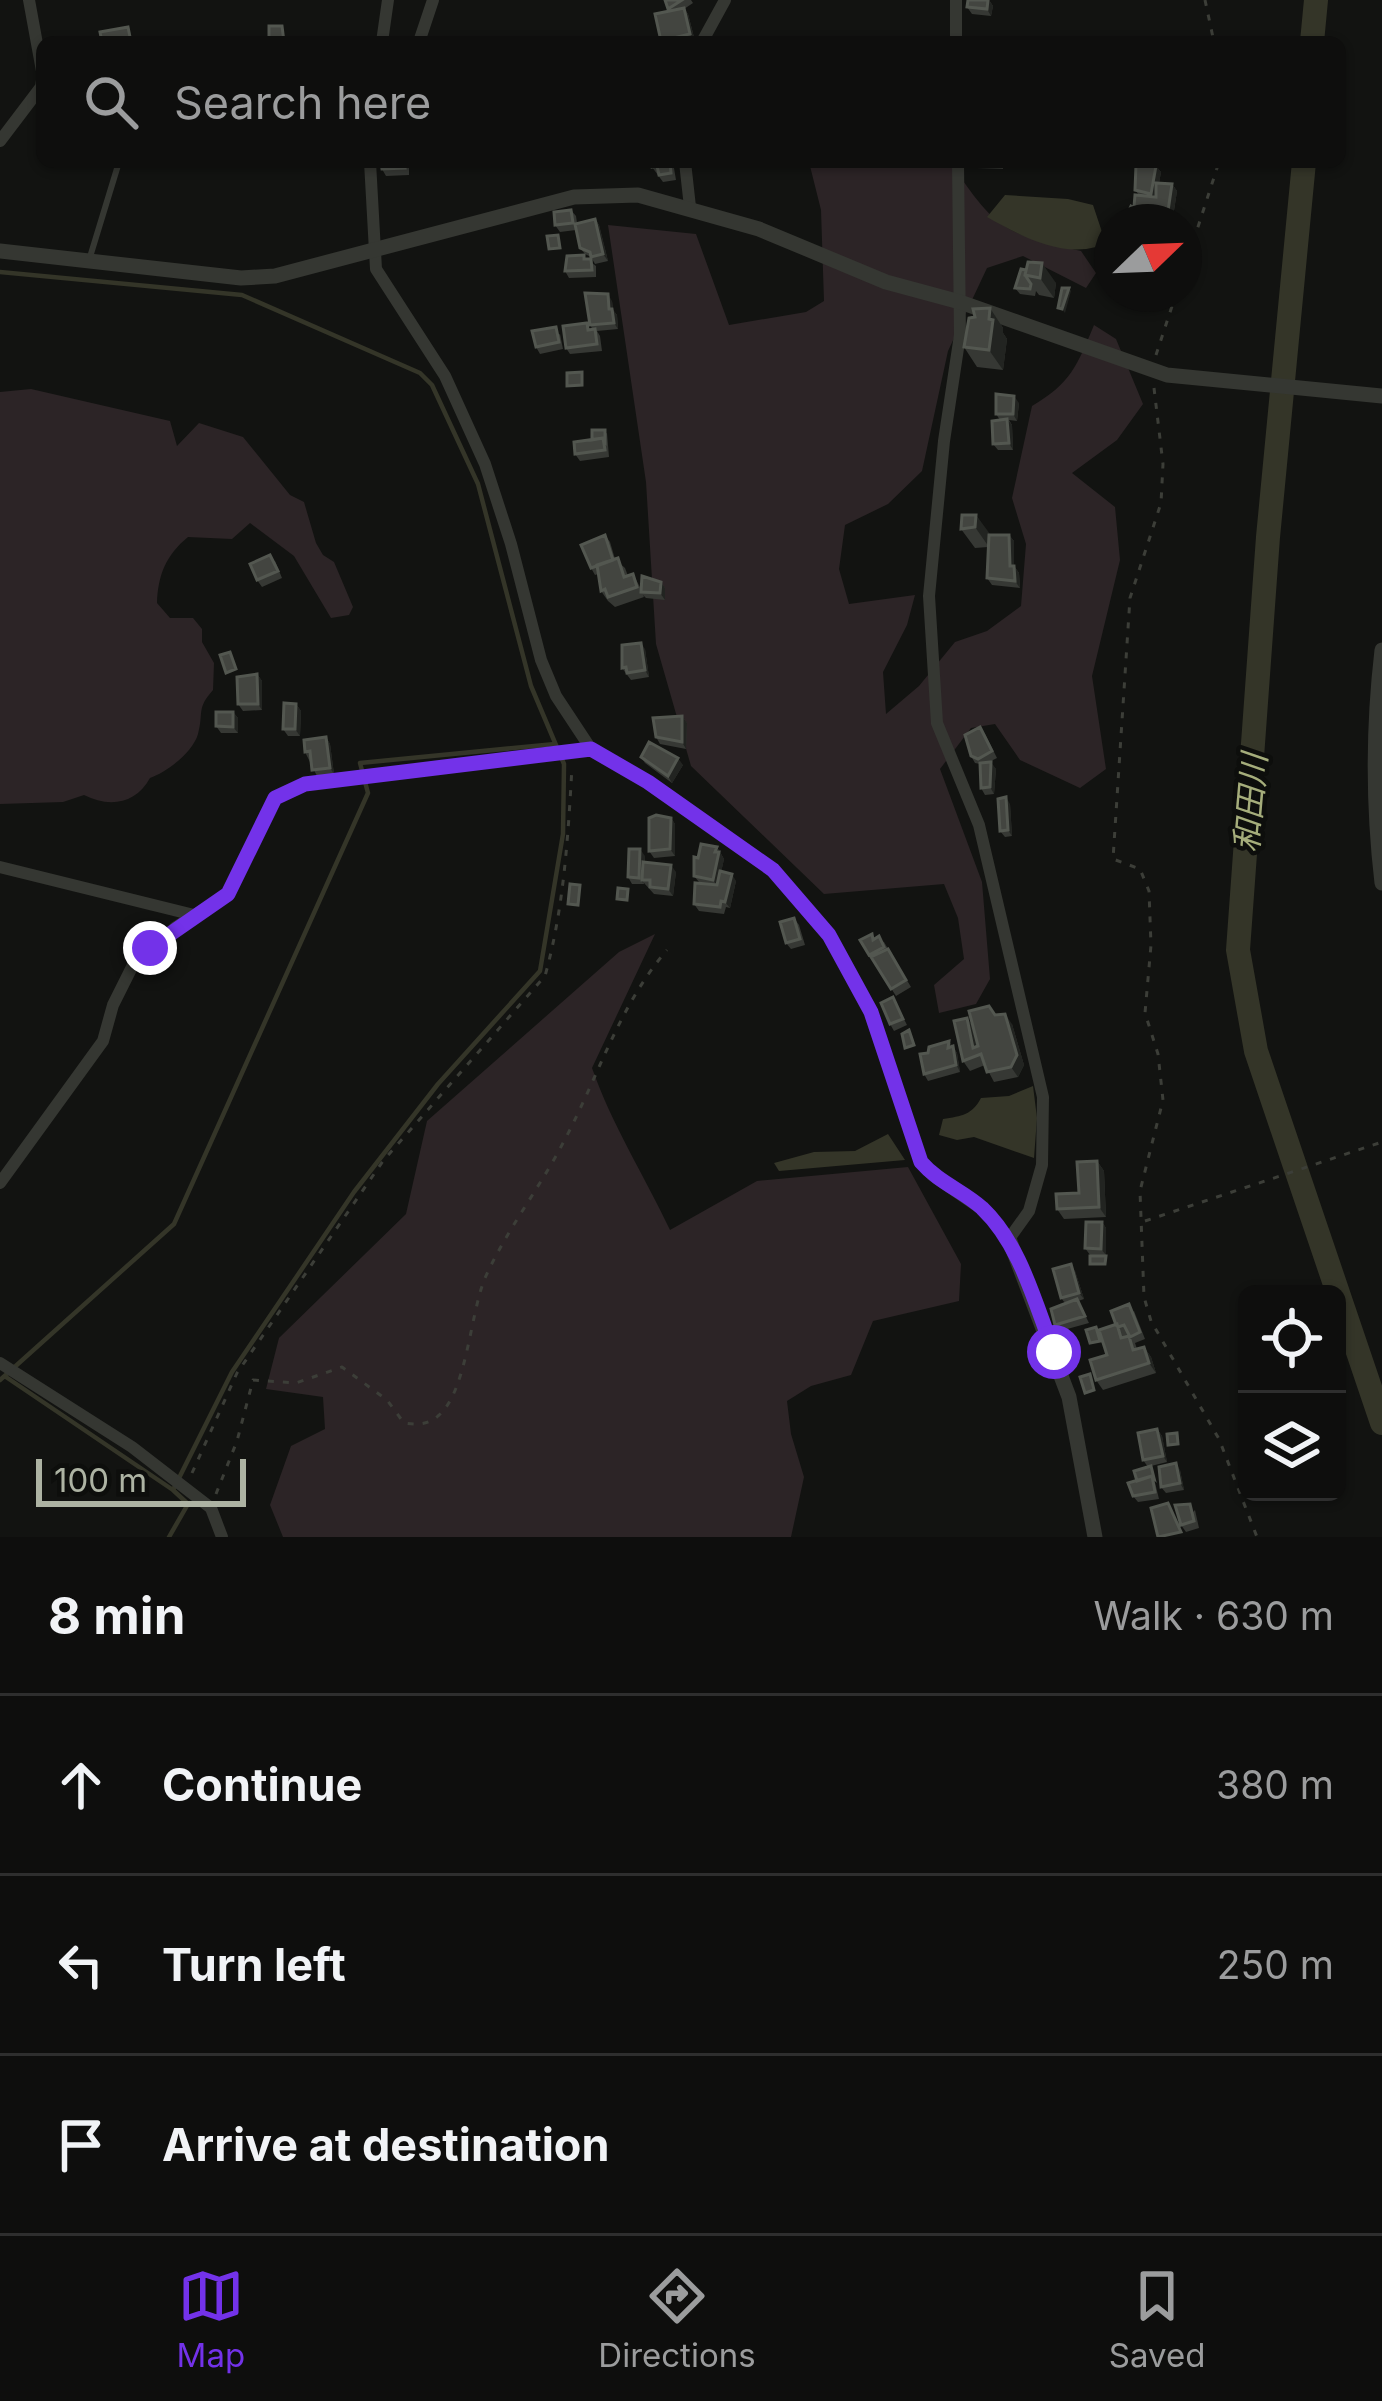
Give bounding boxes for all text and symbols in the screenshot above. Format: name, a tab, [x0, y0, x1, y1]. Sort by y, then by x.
search box	[36, 36, 1346, 168]
icon: search	[78, 69, 144, 135]
text: Search here	[174, 75, 431, 130]
north arrow	[1094, 204, 1202, 312]
water label: 和田川	[1226, 749, 1274, 854]
route end	[123, 921, 177, 975]
map controls	[1238, 1285, 1346, 1501]
button: locate	[1238, 1285, 1346, 1393]
route start	[1027, 1325, 1081, 1379]
button: layers	[1238, 1393, 1346, 1501]
scale bar	[36, 1453, 246, 1506]
text: 100 m	[54, 1460, 147, 1500]
text: 8 min	[48, 1585, 185, 1646]
text: Walk · 630 m	[1094, 1592, 1334, 1639]
icon: ahead	[48, 1752, 114, 1818]
text: Continue	[162, 1757, 362, 1812]
text: 380 m	[1216, 1761, 1334, 1808]
icon: left	[48, 1932, 114, 1998]
text: Turn left	[162, 1937, 346, 1992]
text: 250 m	[1217, 1941, 1334, 1988]
icon: arrive	[48, 2112, 114, 2178]
text: Arrive at destination	[162, 2117, 609, 2172]
tab: Map	[177, 2263, 245, 2375]
tab: Directions	[598, 2263, 756, 2375]
tab: Saved	[1109, 2263, 1205, 2375]

